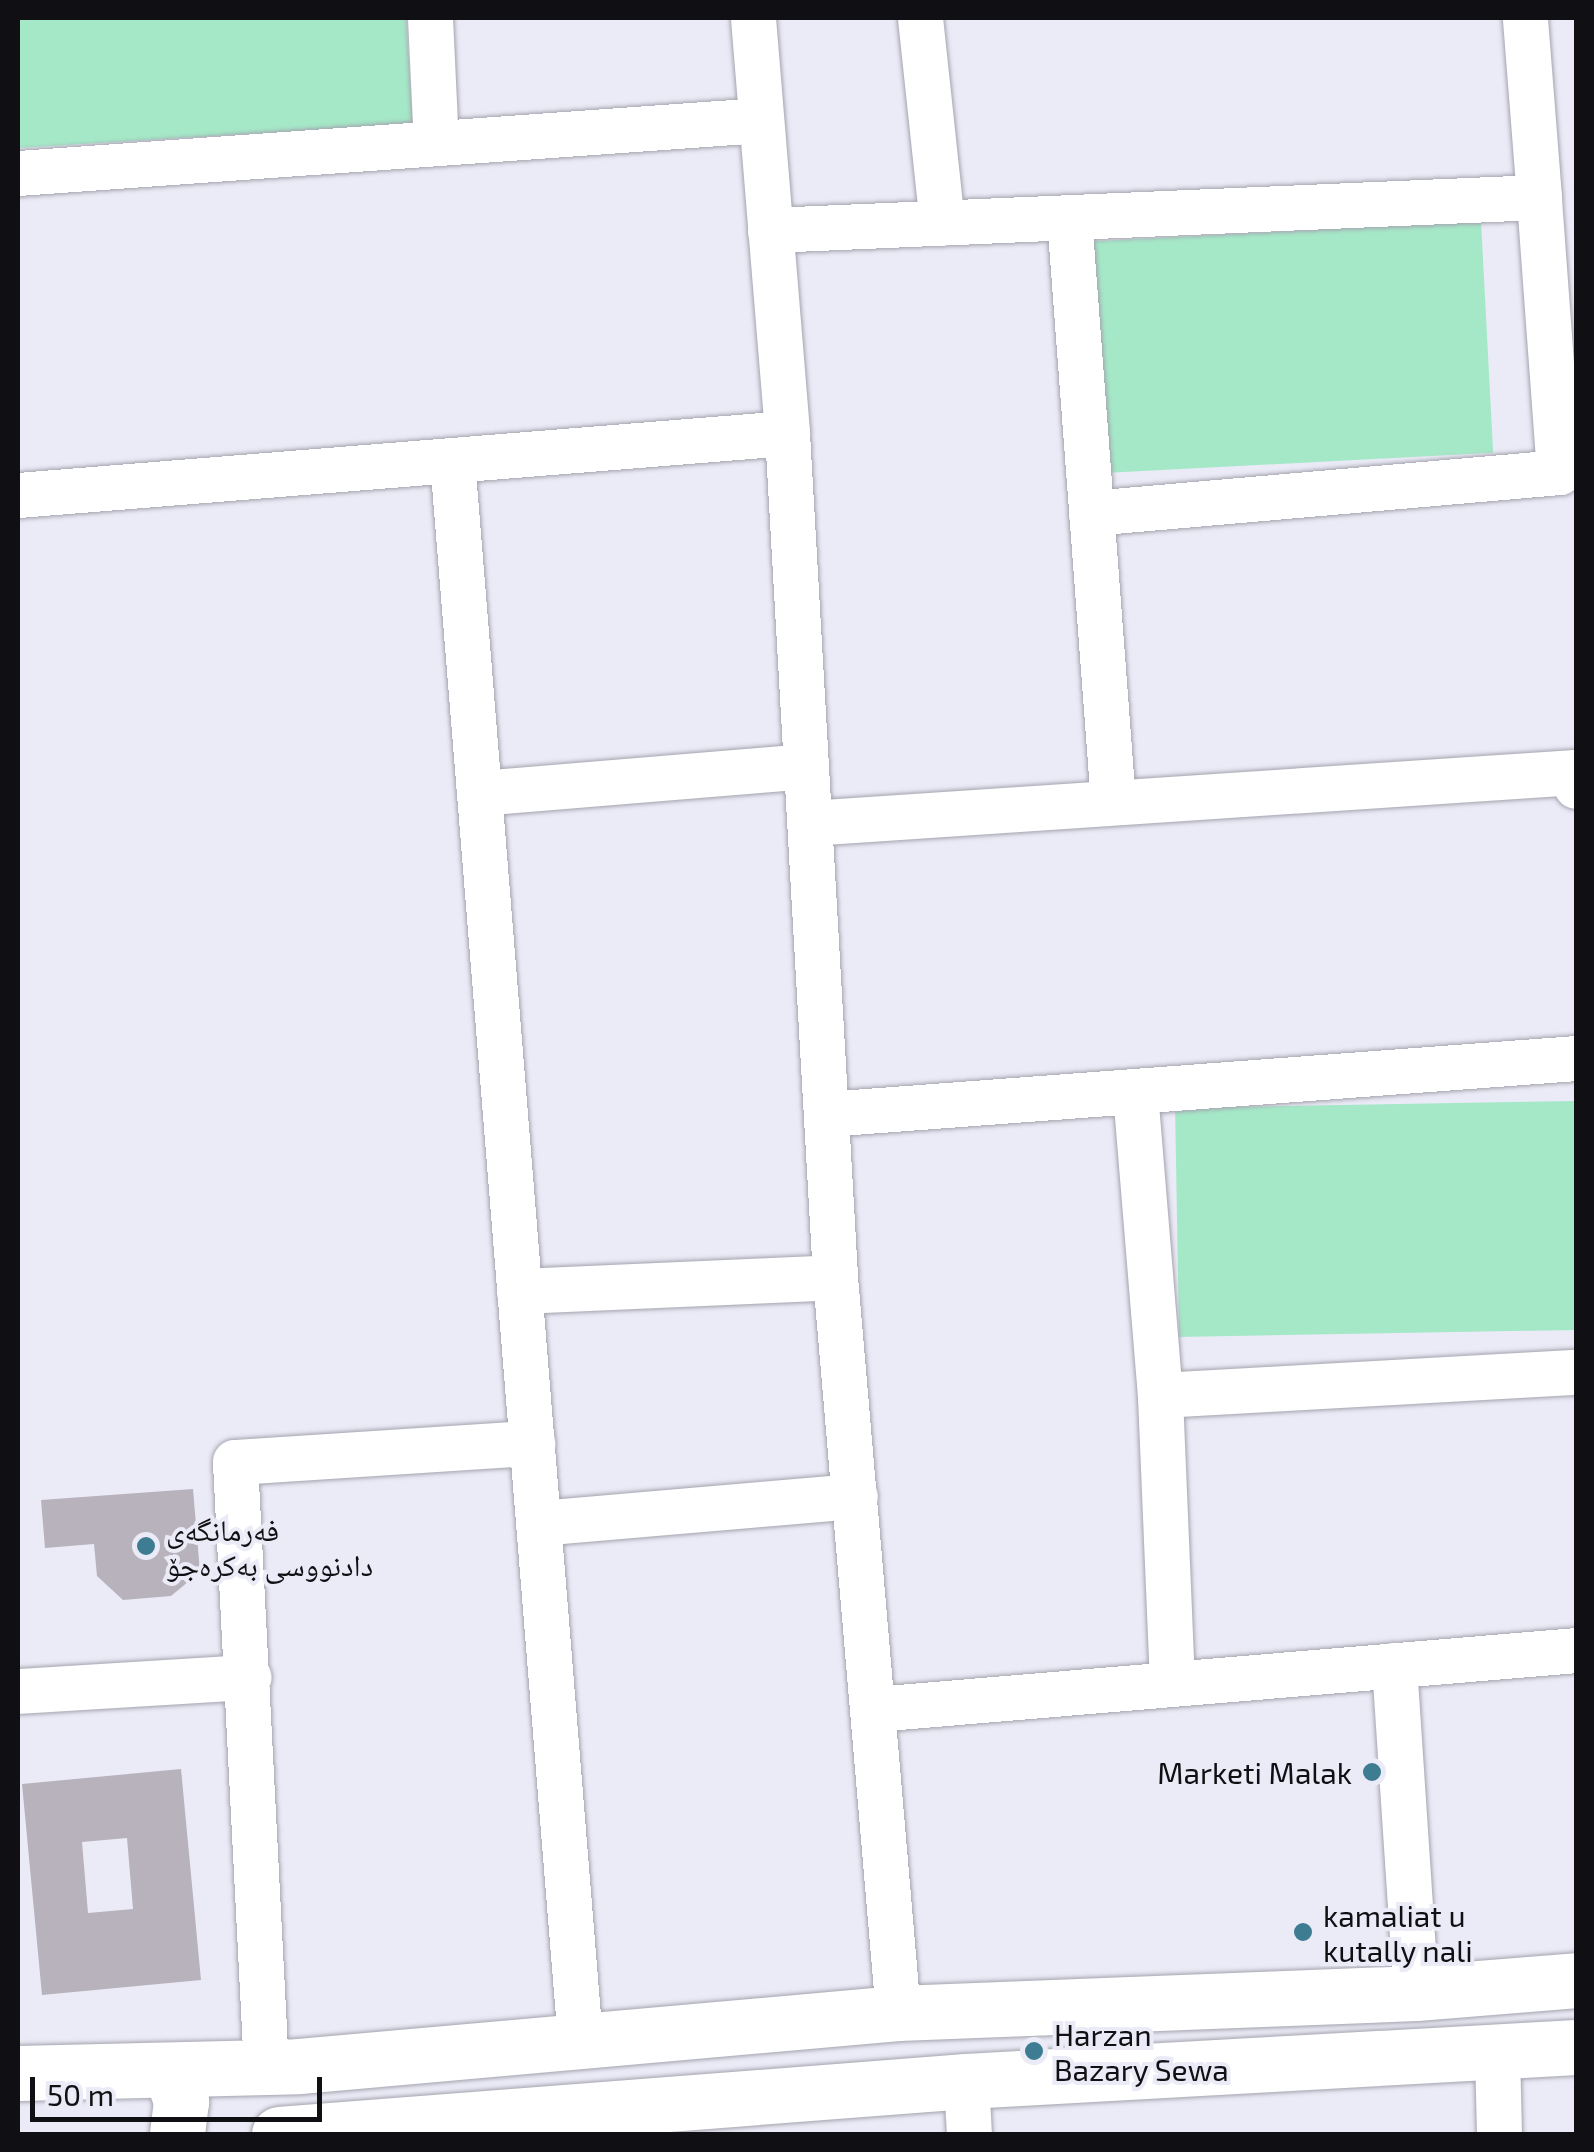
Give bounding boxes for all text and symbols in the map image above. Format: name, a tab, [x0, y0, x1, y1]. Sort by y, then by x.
place label: فەرمانگەی دادنووسی بەکرەجۆ	[166, 1511, 373, 1582]
marker: فەرمانگەی دادنووسی بەکرەجۆ	[135, 1535, 157, 1557]
place label: Marketi Malak	[1157, 1754, 1352, 1790]
marker: Marketi Malak	[1361, 1761, 1383, 1783]
place label: kamaliat u kutally nali	[1323, 1897, 1473, 1968]
marker: kamaliat u kutally nali	[1292, 1921, 1314, 1943]
place label: Harzan Bazary Sewa	[1054, 2016, 1229, 2086]
marker: Harzan Bazary Sewa	[1023, 2040, 1045, 2062]
scale bar	[35, 2057, 328, 2119]
text: 50 m	[47, 2076, 114, 2112]

